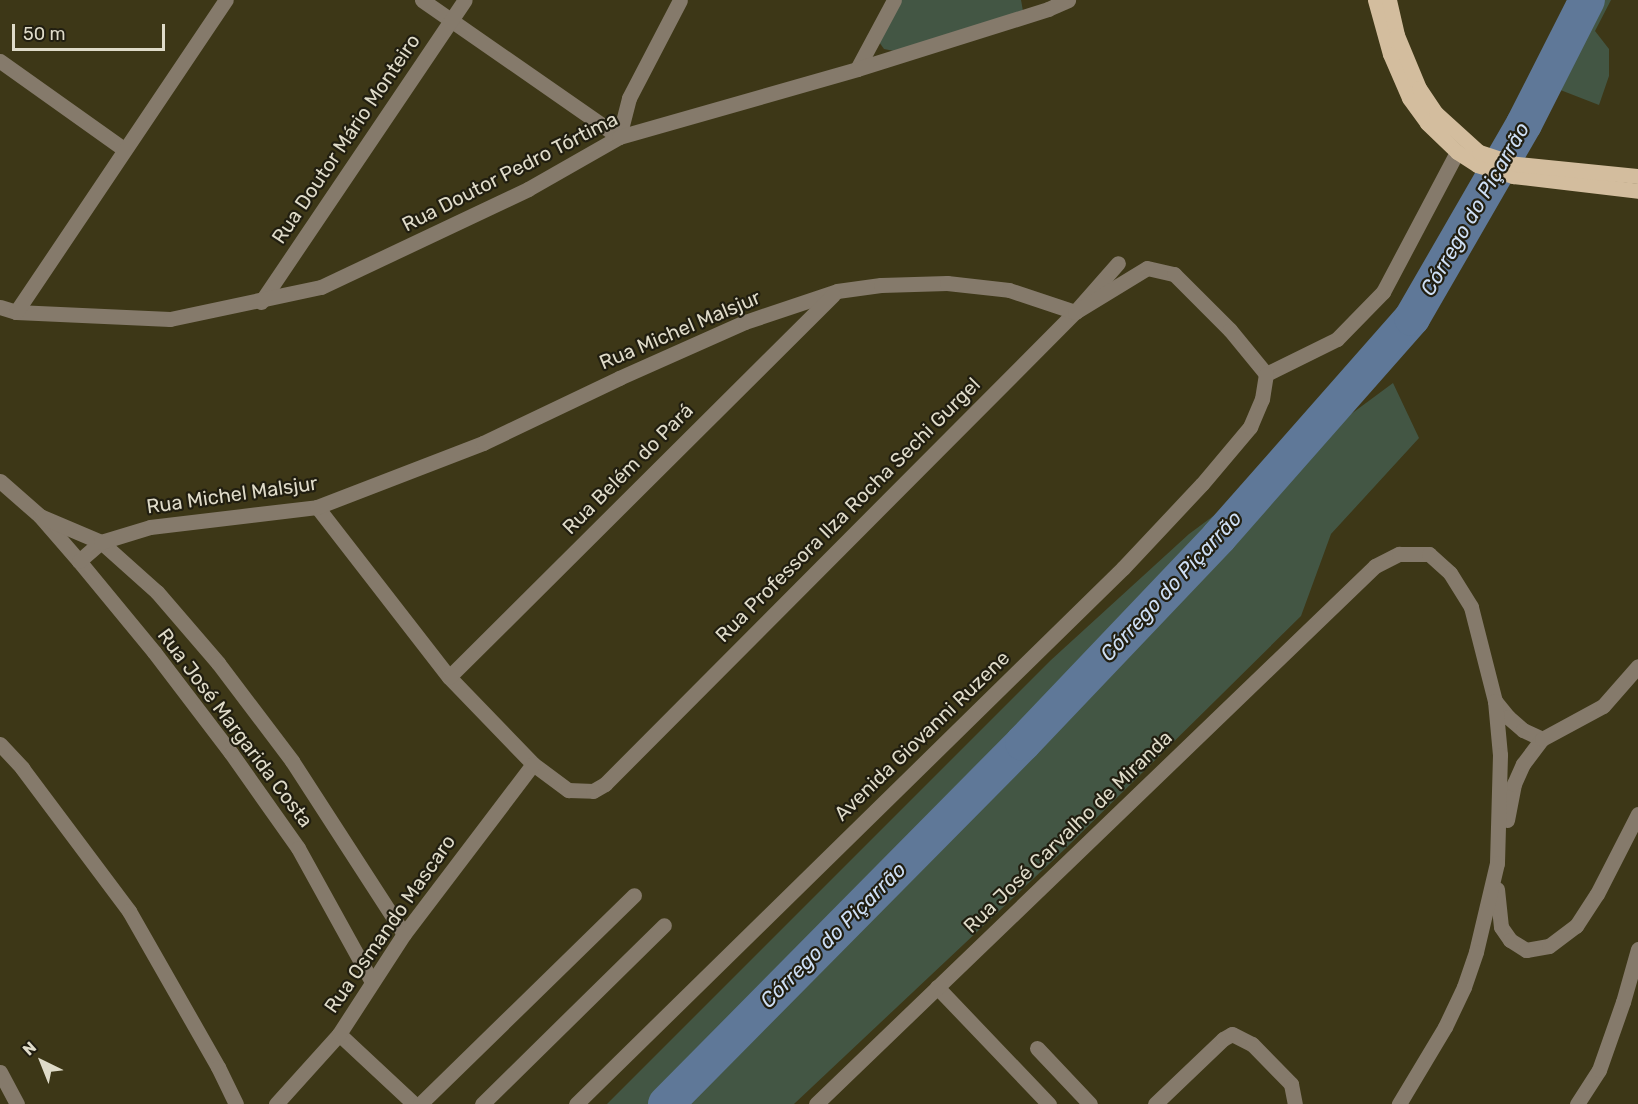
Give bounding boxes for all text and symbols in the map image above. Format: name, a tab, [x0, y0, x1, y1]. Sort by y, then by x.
scale bar	[15, 12, 168, 50]
text: 50 m	[23, 23, 66, 45]
street label: Rua Doutor Mário Monteiro	[267, 29, 425, 249]
street label: Rua Doutor Pedro Tórtima	[398, 107, 622, 237]
water label: Córrego do Piçarrão	[1415, 118, 1535, 300]
street label: Rua Michel Malsjur	[596, 285, 764, 375]
street label: Rua Professora Ilza Rocha Sechi Gurgel	[711, 373, 985, 647]
street label: Rua Belém do Pará	[558, 399, 698, 539]
street label: Rua Michel Malsjur	[145, 471, 319, 519]
water label: Córrego do Piçarrão	[1095, 506, 1247, 666]
street label: Rua José Margarida Costa	[152, 624, 318, 832]
street label: Avenida Giovanni Ruzene	[829, 646, 1015, 826]
street label: Rua José Carvalho de Miranda	[959, 726, 1177, 938]
street label: Rua Osmando Mascaro	[319, 830, 461, 1018]
water label: Córrego do Piçarrão	[755, 857, 911, 1013]
north arrow	[12, 1032, 72, 1092]
text: N	[19, 1038, 40, 1059]

